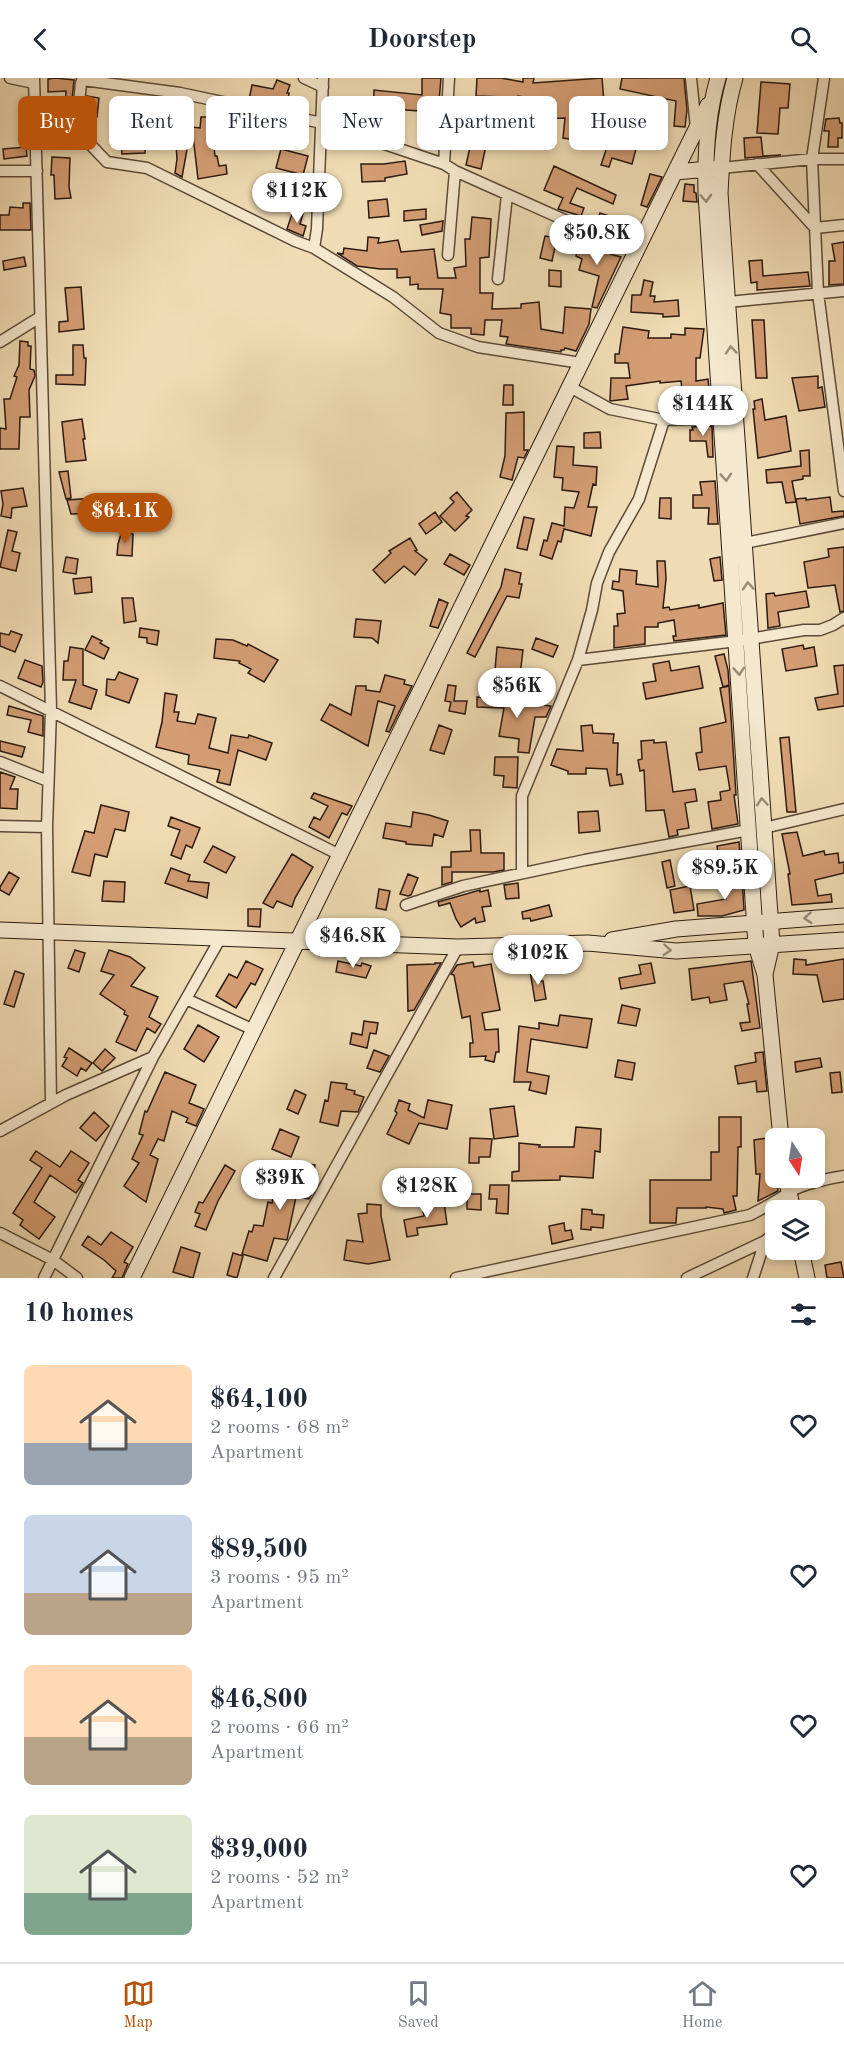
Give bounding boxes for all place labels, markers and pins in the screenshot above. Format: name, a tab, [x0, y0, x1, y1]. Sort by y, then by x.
pin: $112K	[255, 173, 339, 224]
pin: $50.8K	[548, 215, 646, 266]
pin: $144K	[661, 386, 745, 437]
pin: $64.1K	[76, 493, 174, 544]
pin: $56K	[481, 668, 553, 719]
pin: $89.5K	[676, 850, 774, 901]
pin: $46.8K	[304, 918, 402, 969]
pin: $102K	[496, 935, 580, 986]
pin: $39K	[244, 1160, 316, 1211]
pin: $128K	[385, 1168, 469, 1219]

